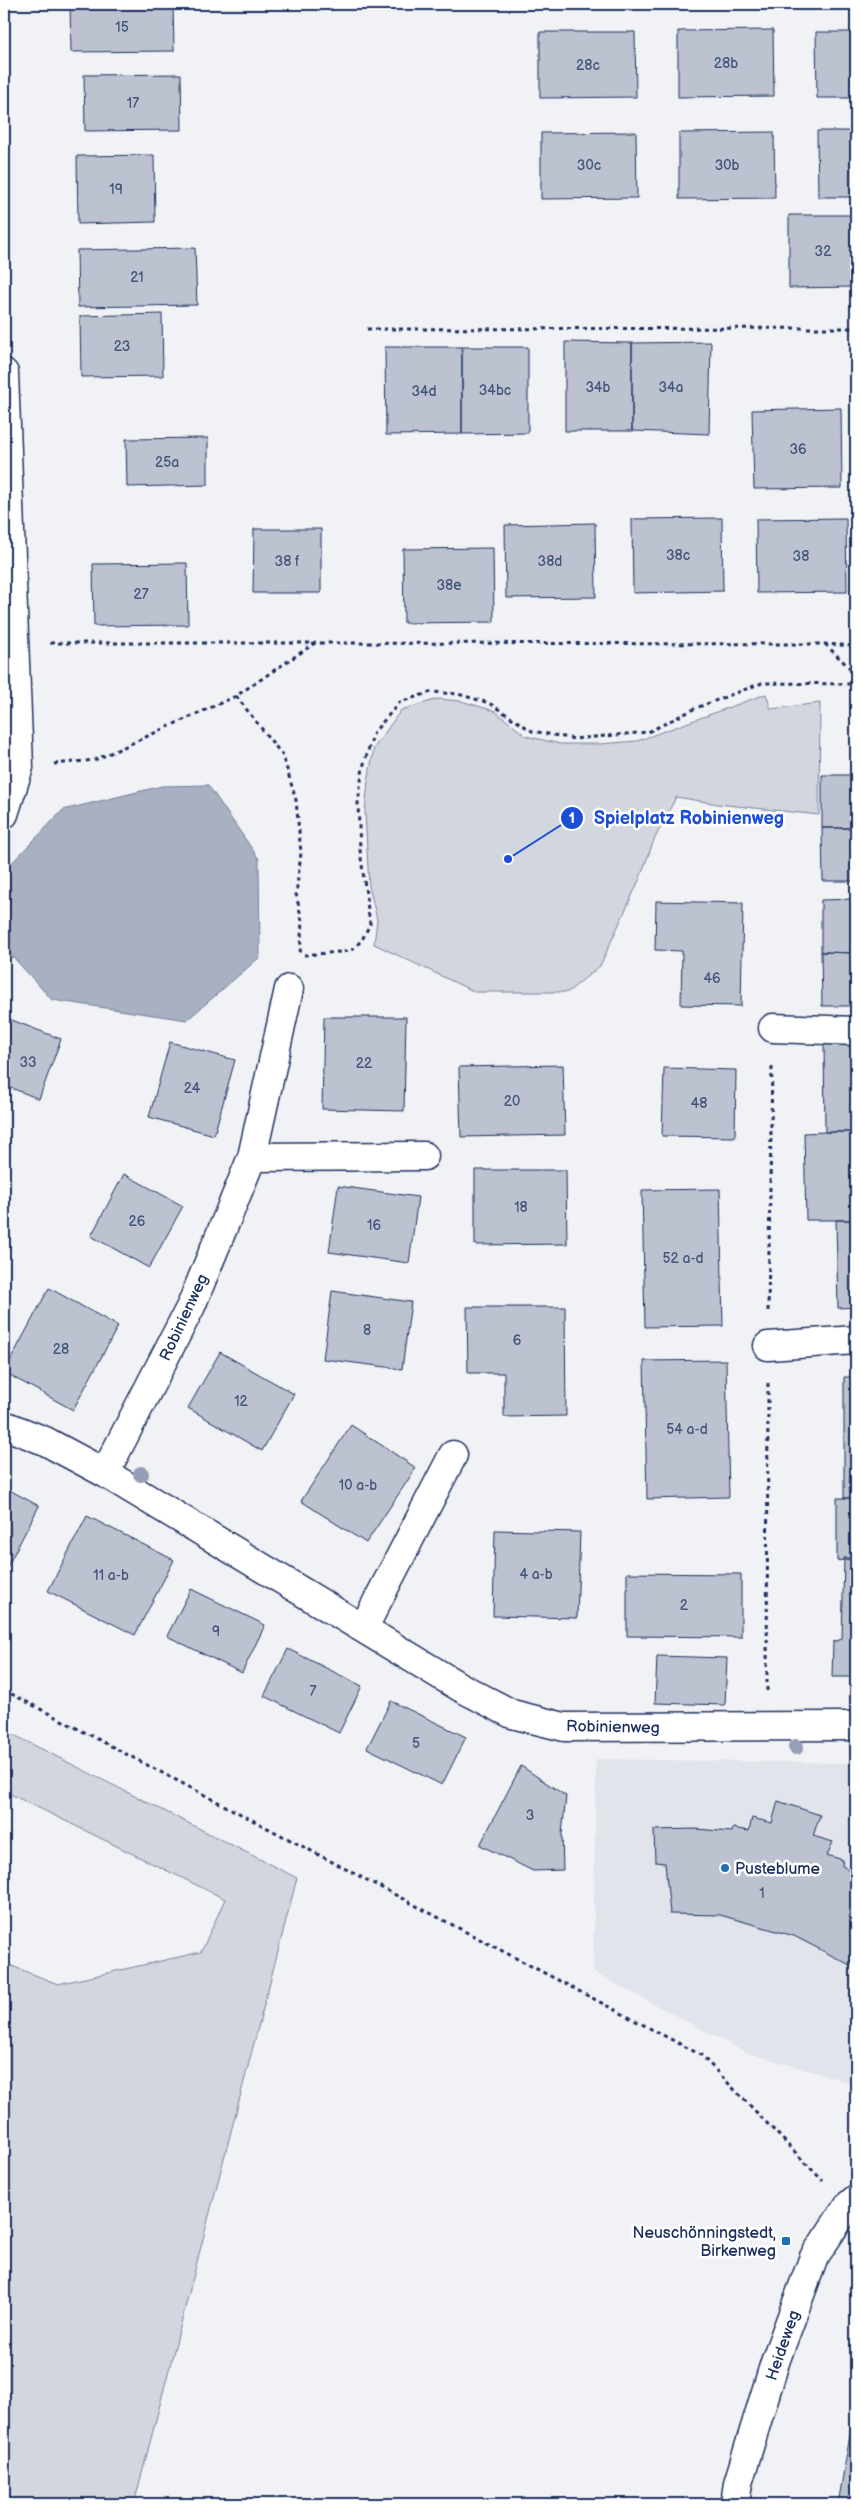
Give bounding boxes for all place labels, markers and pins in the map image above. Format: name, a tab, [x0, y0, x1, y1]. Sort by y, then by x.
callout: Spielplatz Robinienweg	[559, 802, 794, 835]
place label: Pusteblume	[735, 1860, 821, 1879]
marker: Pusteblume	[719, 1862, 731, 1874]
place label: Neuschönningstedt, Birkenweg	[632, 2224, 776, 2261]
marker: Neuschönningstedt, Birkenweg	[780, 2235, 792, 2247]

